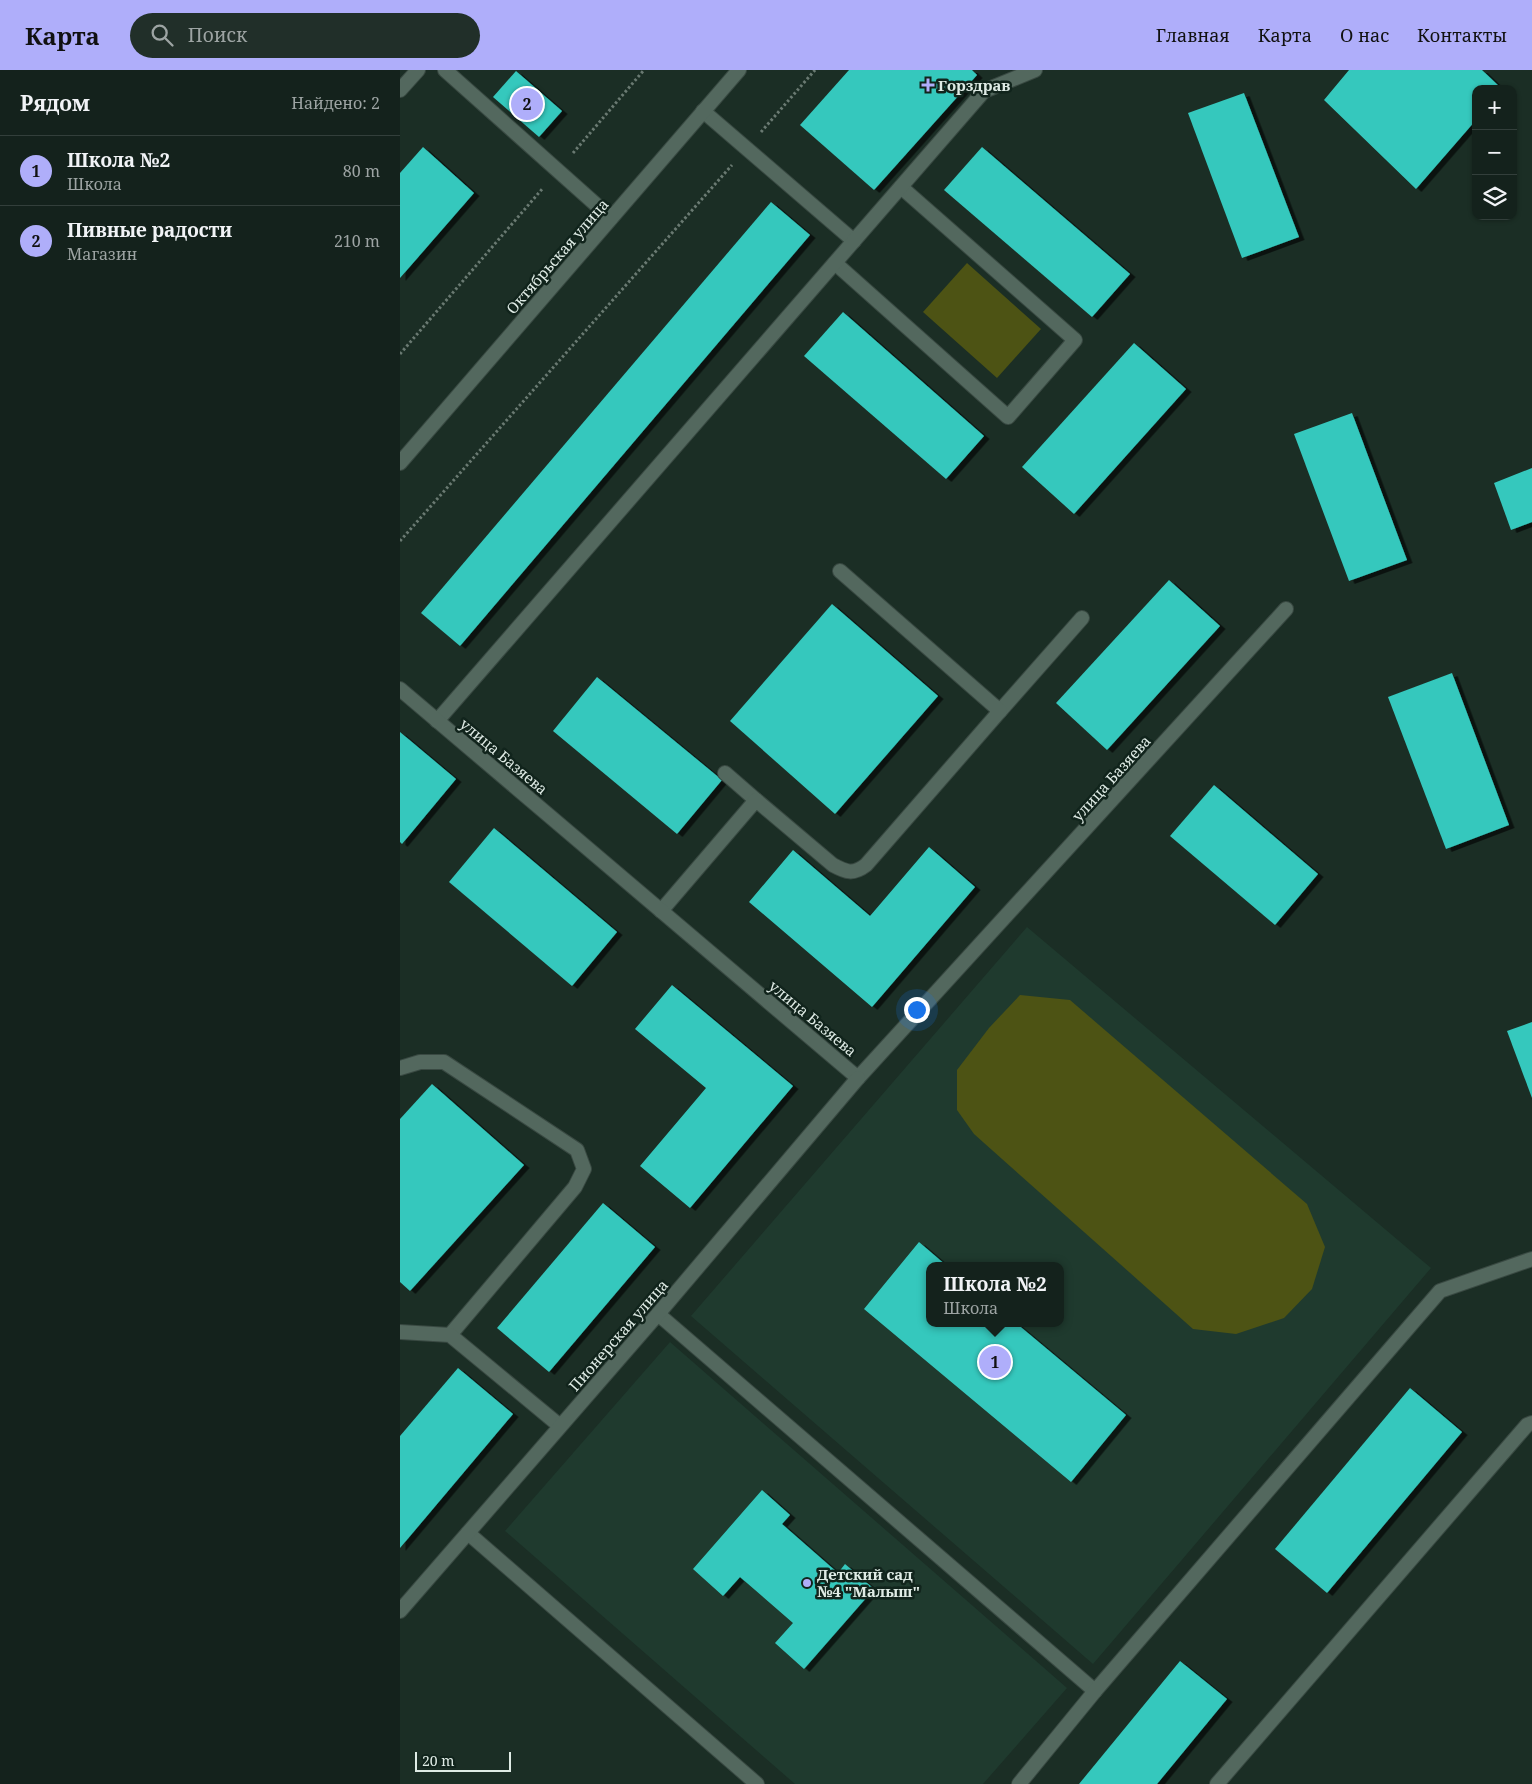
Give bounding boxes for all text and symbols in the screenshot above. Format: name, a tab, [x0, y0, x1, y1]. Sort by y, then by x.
search box	[130, 13, 480, 58]
text: Карта	[25, 19, 100, 52]
icon: search	[148, 21, 176, 49]
text: Поиск	[188, 22, 247, 48]
text: Главная	[1156, 23, 1230, 47]
text: Карта	[1258, 23, 1312, 47]
text: О нас	[1340, 23, 1389, 47]
text: Контакты	[1417, 23, 1507, 47]
place label: Горздрав	[938, 75, 1010, 95]
marker: Горздрав	[922, 79, 934, 91]
pin: 2	[511, 85, 543, 123]
map controls	[1472, 85, 1517, 220]
button: +	[1472, 85, 1517, 130]
text: Рядом	[20, 89, 90, 117]
text: Найдено: 2	[291, 92, 380, 114]
button: −	[1472, 130, 1517, 175]
text: Школа №2	[67, 147, 170, 173]
text: 1	[31, 160, 41, 182]
text: 80 m	[343, 160, 380, 182]
text: Школа	[67, 173, 122, 195]
button: layers	[1472, 175, 1517, 220]
street label: Октябрьская улица	[501, 194, 613, 318]
text: Пивные радости	[67, 217, 232, 243]
text: 2	[31, 230, 41, 252]
text: 210 m	[334, 230, 380, 252]
text: Магазин	[67, 243, 137, 265]
street label: улица Базяева	[456, 713, 552, 799]
street label: улица Базяева	[1067, 731, 1155, 825]
street label: улица Базяева	[765, 975, 861, 1061]
your location	[904, 997, 930, 1023]
popup	[926, 1262, 1064, 1327]
text: Школа №2	[943, 1271, 1047, 1297]
street label: Пионерская улица	[564, 1275, 672, 1395]
text: Школа	[943, 1297, 998, 1319]
pin: 1	[979, 1343, 1011, 1381]
place label: Детский сад №4 "Малыш"	[817, 1564, 920, 1601]
marker: Детский сад №4 "Малыш"	[801, 1577, 813, 1589]
scale bar	[415, 1749, 511, 1772]
text: 20 m	[422, 1751, 455, 1770]

